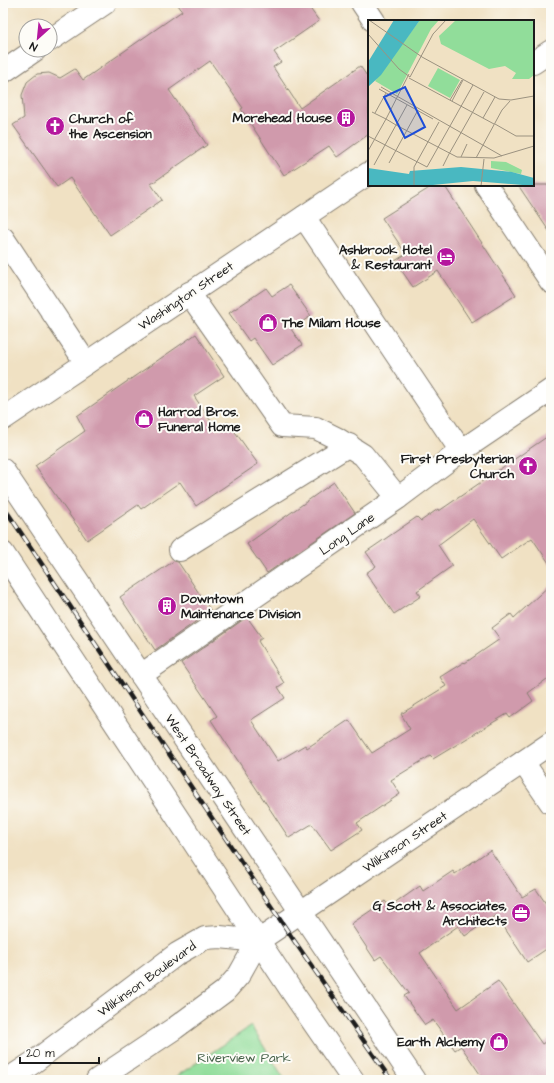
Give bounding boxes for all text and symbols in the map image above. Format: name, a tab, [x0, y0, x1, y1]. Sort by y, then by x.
north arrow	[18, 18, 58, 58]
inset map	[368, 20, 534, 186]
text: N	[27, 38, 40, 55]
building icon: Morehead House	[335, 107, 357, 129]
place label: Morehead House	[232, 109, 332, 127]
place label: Church of the Ascension	[68, 110, 152, 143]
church icon: Church of the Ascension	[44, 115, 66, 137]
place label: Ashbrook Hotel & Restaurant	[339, 241, 433, 274]
hotel icon: Ashbrook Hotel & Restaurant	[435, 246, 457, 268]
street label: Washington Street	[135, 257, 238, 335]
shop icon: The Milam House	[257, 312, 279, 334]
place label: The Milam House	[281, 314, 381, 332]
place label: Harrod Bros. Funeral Home	[158, 403, 241, 436]
shop icon: Harrod Bros. Funeral Home	[133, 408, 155, 430]
place label: First Presbyterian Church	[401, 450, 515, 483]
church icon: First Presbyterian Church	[517, 455, 539, 477]
street label: Long Lane	[316, 508, 379, 561]
place label: Downtown Maintenance Division	[181, 590, 301, 623]
building icon: Downtown Maintenance Division	[156, 595, 178, 617]
street label: West Broadway Street	[160, 711, 256, 840]
street label: Wilkinson Street	[359, 807, 451, 877]
place label: G Scott & Associates, Architects	[373, 897, 507, 930]
office icon: G Scott & Associates, Architects	[510, 902, 532, 924]
street label: Wilkinson Boulevard	[94, 937, 200, 1021]
shop icon: Earth Alchemy	[488, 1031, 510, 1053]
place label: Earth Alchemy	[397, 1033, 486, 1052]
scale bar	[20, 1039, 99, 1065]
text: 20 m	[26, 1045, 55, 1062]
park label: Riverview Park	[197, 1049, 291, 1067]

